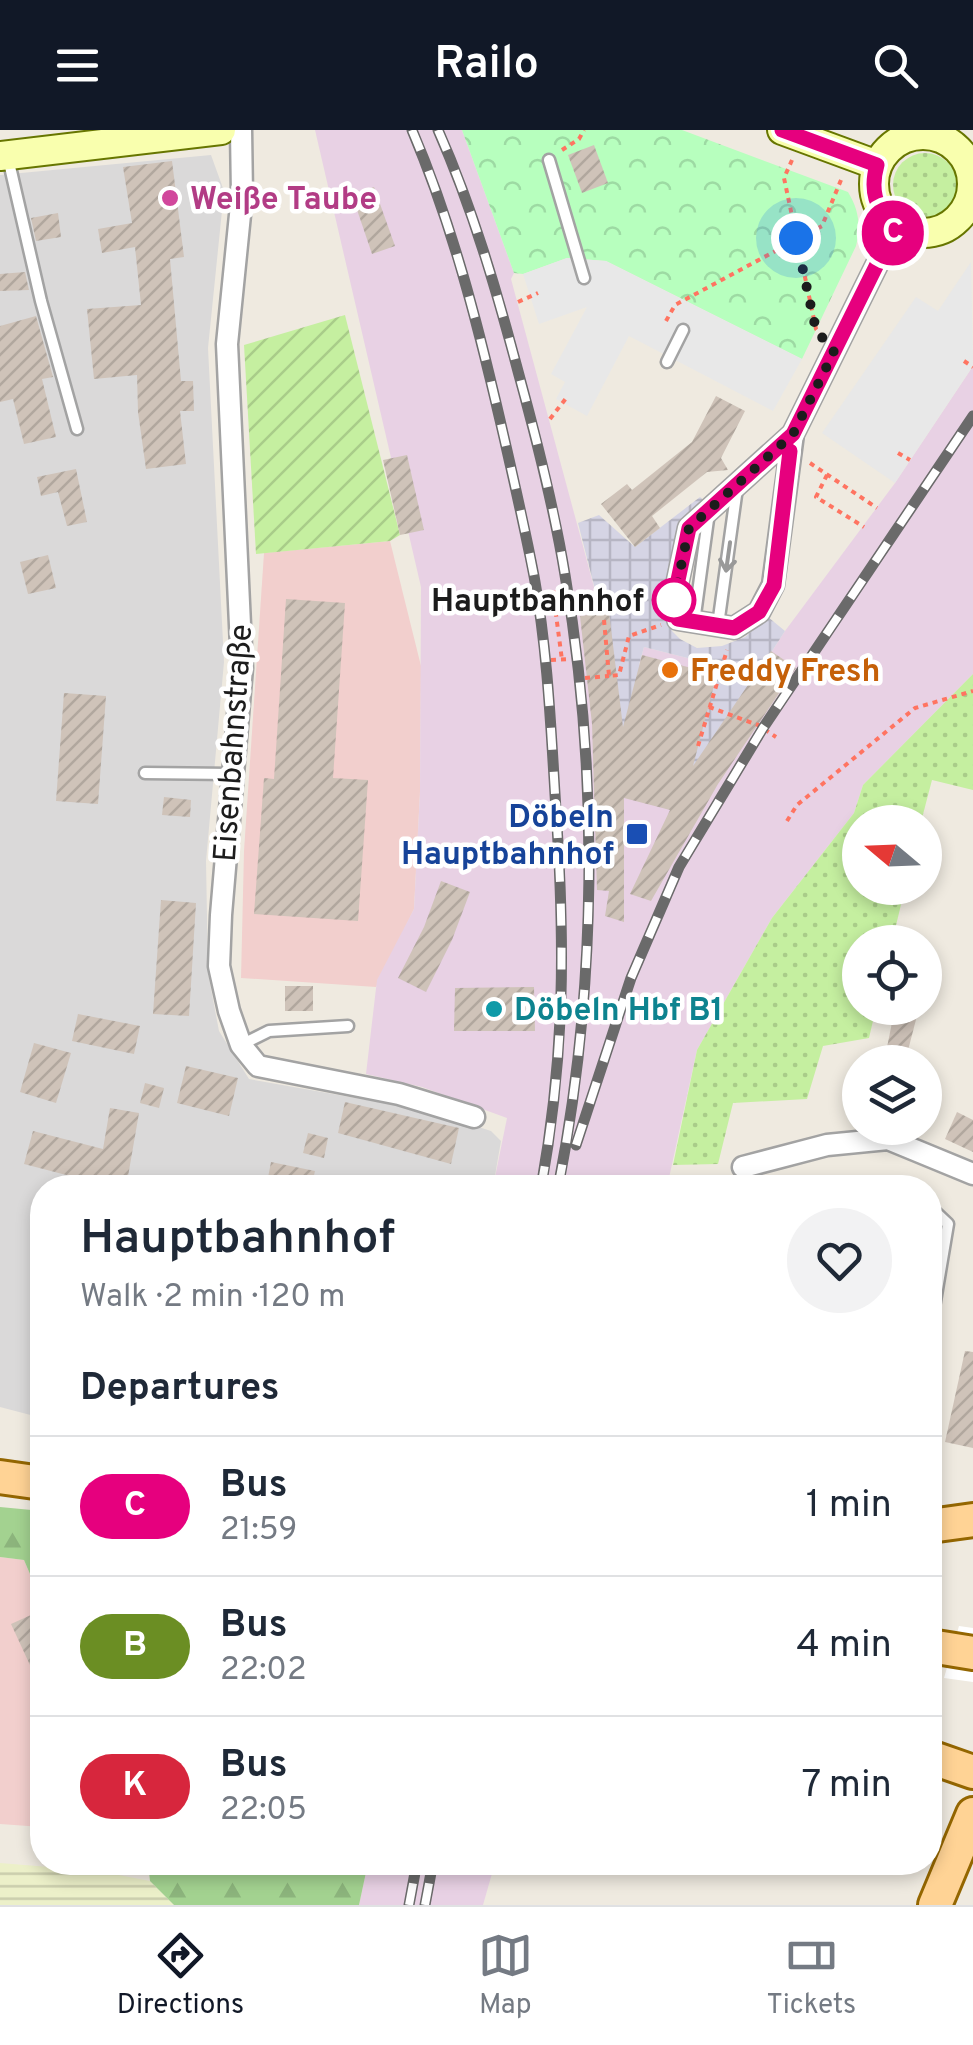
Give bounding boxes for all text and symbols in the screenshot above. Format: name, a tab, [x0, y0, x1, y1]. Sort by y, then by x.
text: Railo	[434, 37, 539, 94]
icon: menu	[50, 38, 105, 93]
icon: search	[868, 38, 923, 93]
place label: Weiße Taube	[190, 181, 377, 221]
marker: Weiße Taube	[159, 187, 181, 209]
line badge: C	[860, 200, 926, 266]
text: C	[882, 211, 904, 255]
your location	[771, 213, 821, 263]
one-way arrow	[718, 540, 736, 572]
marker: Hauptbahnhof	[653, 579, 695, 621]
place label: Hauptbahnhof	[431, 583, 644, 623]
street label: Eisenbahnstraße	[207, 623, 263, 863]
place label: Freddy Fresh	[690, 653, 881, 693]
marker: Freddy Fresh	[659, 659, 681, 681]
place label: Döbeln Hauptbahnhof	[401, 799, 614, 876]
north arrow	[842, 805, 942, 905]
map controls	[842, 805, 942, 1145]
marker: Döbeln Hauptbahnhof	[624, 821, 650, 847]
button: locate	[842, 925, 942, 1025]
place label: Döbeln Hbf B1	[514, 992, 723, 1032]
marker: Döbeln Hbf B1	[483, 998, 505, 1020]
button: layers	[842, 1045, 942, 1145]
button: heart	[787, 1208, 892, 1313]
text: Hauptbahnhof	[80, 1210, 395, 1270]
text: Walk · 2 min · 120 m	[80, 1278, 345, 1318]
text: Departures	[80, 1365, 280, 1414]
text: Bus	[220, 1462, 287, 1511]
text: 1 min	[806, 1482, 892, 1531]
text: C	[124, 1484, 146, 1528]
text: 21:59	[220, 1511, 297, 1551]
text: Bus	[220, 1602, 287, 1651]
text: 4 min	[796, 1622, 892, 1671]
text: B	[123, 1624, 147, 1668]
text: 22:02	[220, 1651, 307, 1691]
text: Bus	[220, 1742, 287, 1791]
text: 7 min	[802, 1762, 892, 1811]
text: K	[123, 1764, 147, 1808]
text: 22:05	[220, 1791, 307, 1831]
tab: Directions	[117, 1928, 244, 2024]
tab: Map	[478, 1928, 533, 2024]
tab: Tickets	[766, 1928, 856, 2024]

